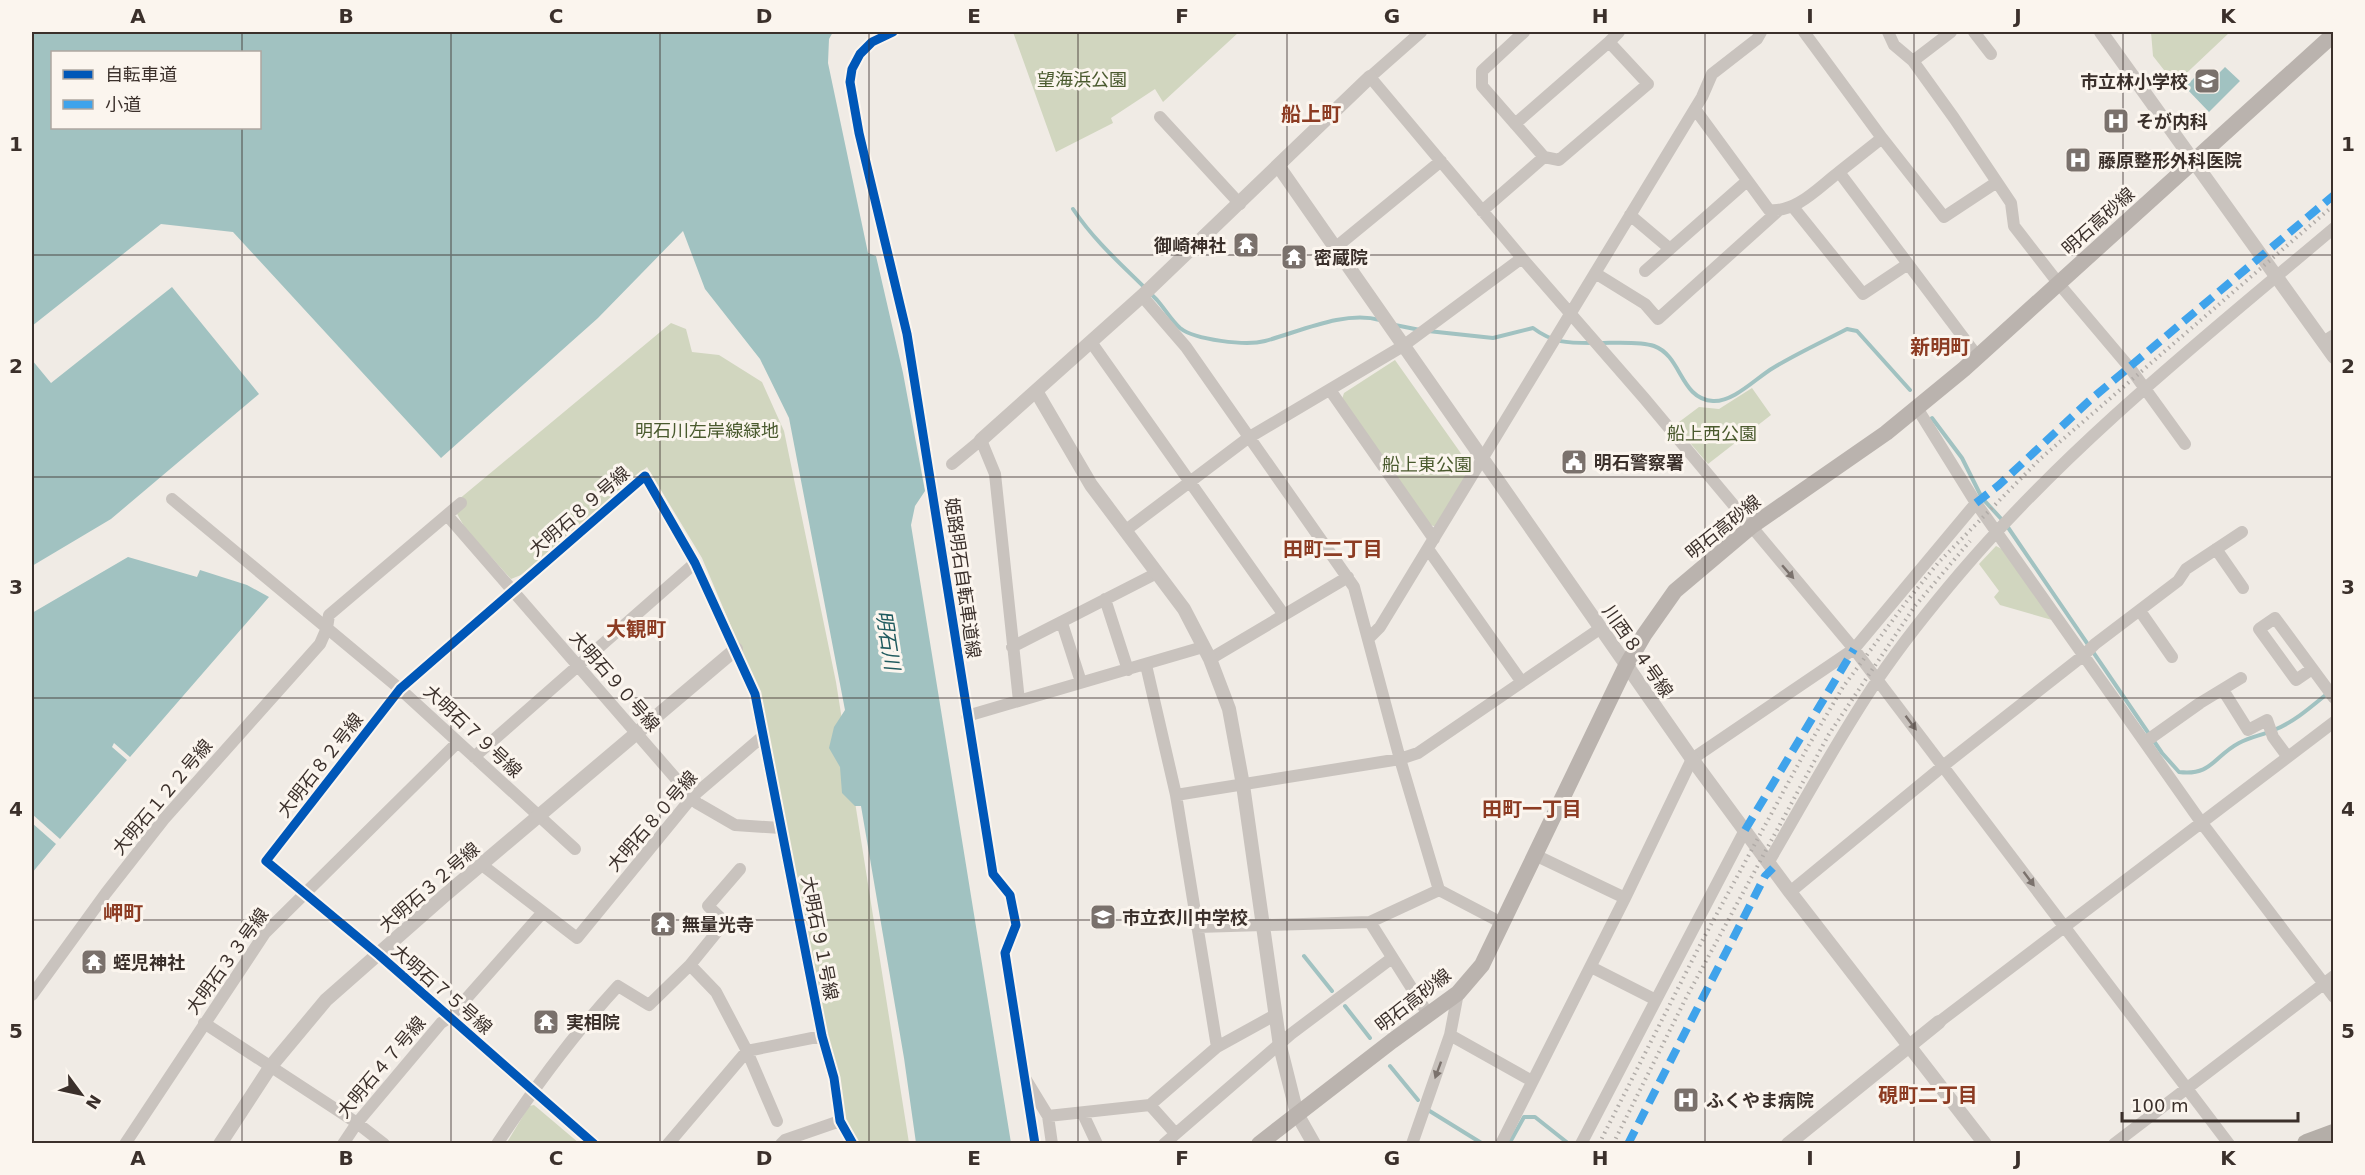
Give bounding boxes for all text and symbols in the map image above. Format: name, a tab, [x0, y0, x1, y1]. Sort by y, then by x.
text: A	[130, 4, 146, 28]
text: B	[338, 4, 354, 28]
text: C	[549, 4, 563, 28]
text: D	[756, 4, 772, 28]
text: E	[967, 4, 981, 28]
text: F	[1175, 4, 1189, 28]
text: G	[1384, 4, 1400, 28]
text: H	[1592, 4, 1608, 28]
text: I	[1806, 4, 1814, 28]
text: J	[2012, 4, 2022, 28]
text: K	[2220, 4, 2237, 28]
legend	[51, 51, 261, 129]
text: 自転車道	[105, 64, 177, 85]
school or university icon: 市立林小学校	[2192, 66, 2222, 96]
park label: 望海浜公園	[1037, 69, 1127, 90]
place label: 市立林小学校	[2080, 71, 2188, 92]
text: 小道	[105, 94, 141, 115]
district label: 船上町	[1281, 102, 1341, 126]
hospital icon: そが内科	[2101, 106, 2131, 136]
place label: そが内科	[2136, 111, 2208, 132]
text: 1	[9, 132, 23, 156]
text: 1	[2341, 132, 2355, 156]
hospital icon: 藤原整形外科医院	[2063, 145, 2093, 175]
place label: 藤原整形外科医院	[2098, 150, 2242, 171]
street label: 明石高砂線	[2058, 183, 2138, 259]
temple icon: 御崎神社	[1231, 230, 1261, 260]
place label: 御崎神社	[1153, 235, 1226, 256]
temple icon: 密蔵院	[1279, 242, 1309, 272]
place label: 密蔵院	[1314, 247, 1368, 268]
district label: 新明町	[1910, 335, 1970, 359]
text: 2	[9, 354, 23, 378]
text: 2	[2341, 354, 2355, 378]
park label: 明石川左岸線緑地	[635, 420, 779, 441]
park label: 船上西公園	[1667, 423, 1757, 444]
public building icon: 明石警察署	[1559, 447, 1589, 477]
place label: 明石警察署	[1594, 452, 1684, 473]
park label: 船上東公園	[1382, 454, 1472, 475]
street label: 大明石８９号線	[525, 462, 633, 560]
street label: 明石高砂線	[1681, 491, 1765, 563]
street label: 姫路明石自転車道線	[941, 496, 985, 660]
district label: 田町二丁目	[1283, 537, 1383, 561]
one-way arrow	[1781, 564, 1794, 579]
text: 3	[9, 575, 23, 599]
text: 3	[2341, 575, 2355, 599]
street label: 川西８４号線	[1598, 601, 1678, 701]
water label: 明石川	[871, 608, 905, 673]
district label: 大観町	[606, 617, 666, 641]
street label: 大明石９０号線	[566, 627, 664, 735]
street label: 大明石７９号線	[420, 680, 526, 782]
street label: 大明石８２号線	[273, 709, 367, 821]
one-way arrow	[1905, 715, 1917, 731]
street label: 大明石１２２号線	[108, 735, 216, 859]
street label: 大明石８０号線	[603, 767, 701, 875]
text: 4	[9, 797, 23, 821]
district label: 田町一丁目	[1482, 797, 1582, 821]
text: 4	[2341, 797, 2355, 821]
street label: 大明石３２号線	[375, 838, 483, 936]
one-way arrow	[2022, 871, 2035, 887]
street label: 大明石９１号線	[798, 874, 842, 1002]
district label: 岬町	[103, 901, 143, 925]
school or university icon: 市立衣川中学校	[1088, 902, 1118, 932]
street label: 大明石３３号線	[181, 904, 273, 1018]
place label: 市立衣川中学校	[1122, 907, 1248, 928]
temple icon: 無量光寺	[648, 909, 678, 939]
place label: 無量光寺	[682, 914, 754, 935]
street label: 大明石７５号線	[388, 940, 496, 1038]
temple icon: 蛭児神社	[79, 947, 109, 977]
place label: 蛭児神社	[113, 952, 185, 973]
street label: 明石高砂線	[1371, 964, 1455, 1036]
temple icon: 実相院	[531, 1007, 561, 1037]
street label: 大明石４７号線	[332, 1012, 430, 1122]
place label: 実相院	[566, 1012, 620, 1033]
text: 5	[9, 1019, 23, 1043]
text: 5	[2341, 1019, 2355, 1043]
one-way arrow	[1432, 1061, 1442, 1079]
north arrow	[51, 1064, 111, 1124]
district label: 硯町二丁目	[1878, 1083, 1978, 1107]
hospital icon: ふくやま病院	[1671, 1085, 1701, 1115]
scale bar	[2122, 1085, 2298, 1123]
place label: ふくやま病院	[1706, 1090, 1814, 1111]
text: N	[82, 1091, 105, 1113]
text: 100 m	[2131, 1095, 2189, 1116]
text: A	[130, 1146, 146, 1170]
text: B	[338, 1146, 354, 1170]
text: C	[549, 1146, 563, 1170]
text: D	[756, 1146, 772, 1170]
text: E	[967, 1146, 981, 1170]
text: F	[1175, 1146, 1189, 1170]
text: G	[1384, 1146, 1400, 1170]
text: H	[1592, 1146, 1608, 1170]
text: I	[1806, 1146, 1814, 1170]
text: J	[2012, 1146, 2022, 1170]
text: K	[2220, 1146, 2237, 1170]

